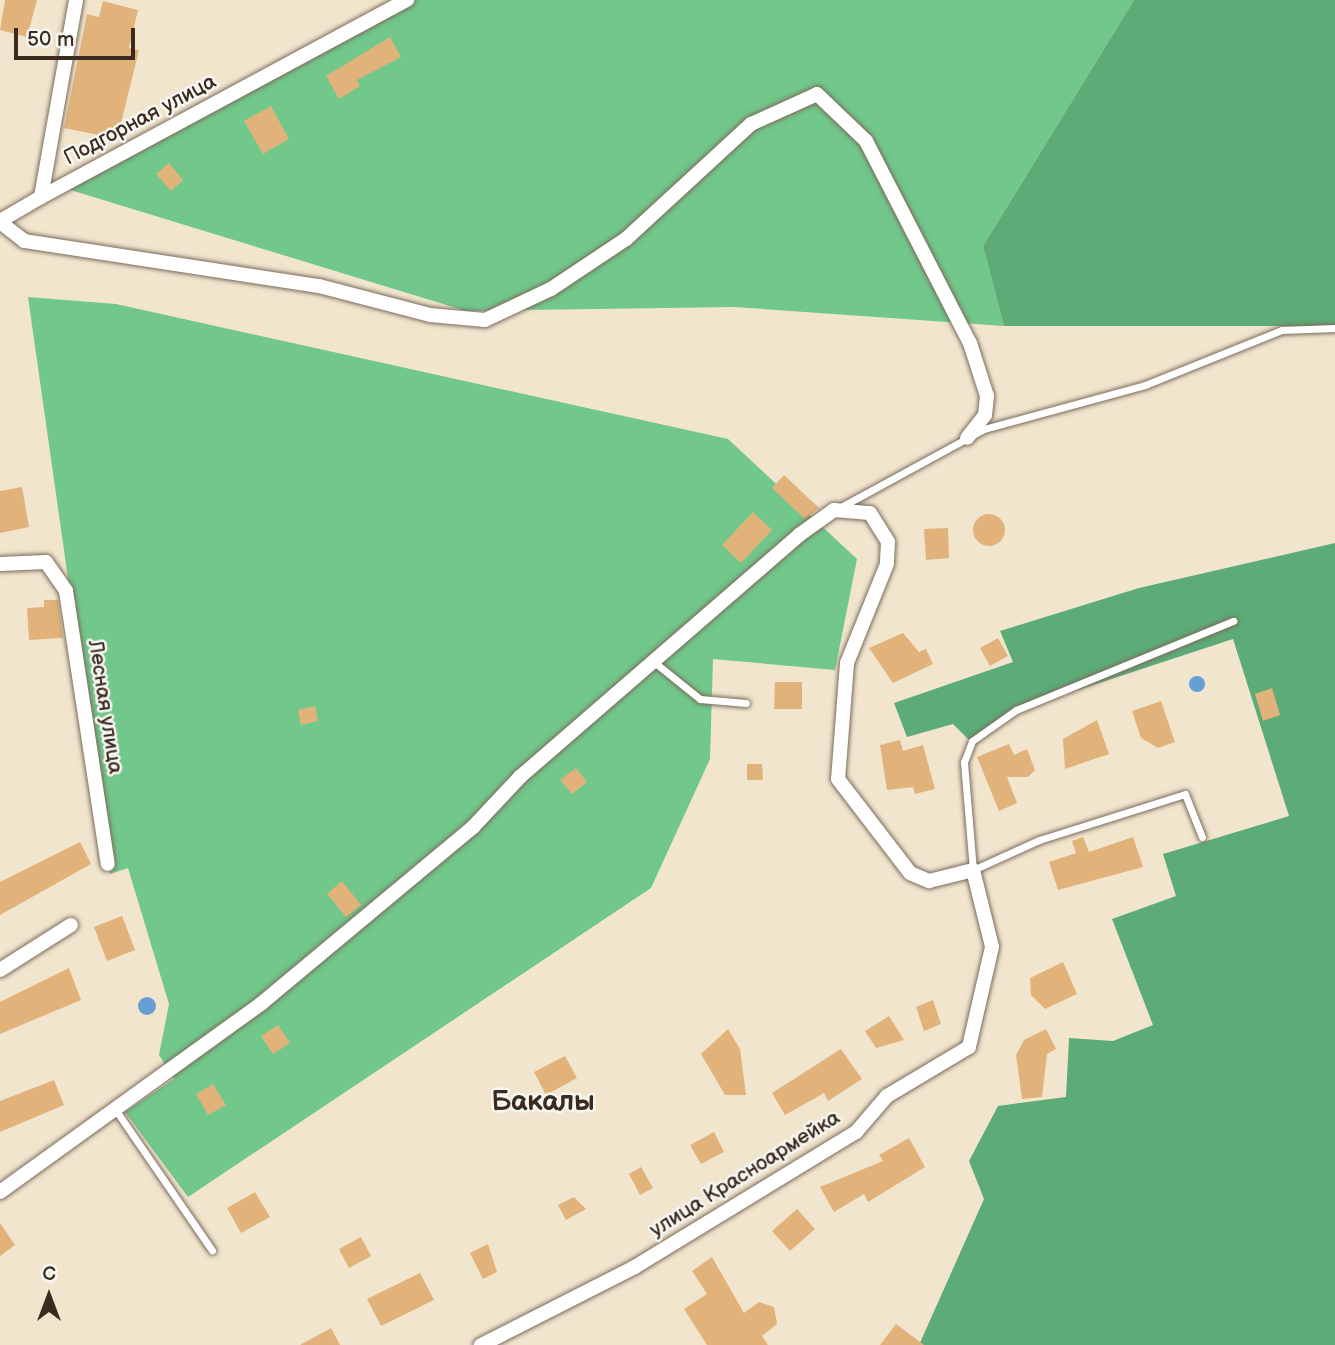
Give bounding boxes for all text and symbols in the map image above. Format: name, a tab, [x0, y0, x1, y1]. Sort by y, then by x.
scale bar	[18, 14, 138, 58]
text: 50 m	[27, 27, 74, 52]
street label: Подгорная улица	[59, 69, 221, 171]
street label: Лесная улица	[82, 638, 128, 776]
district label: Бакалы	[491, 1085, 595, 1119]
street label: улица Красноармейка	[645, 1105, 845, 1243]
north arrow	[14, 1261, 84, 1331]
text: С	[42, 1263, 56, 1286]

